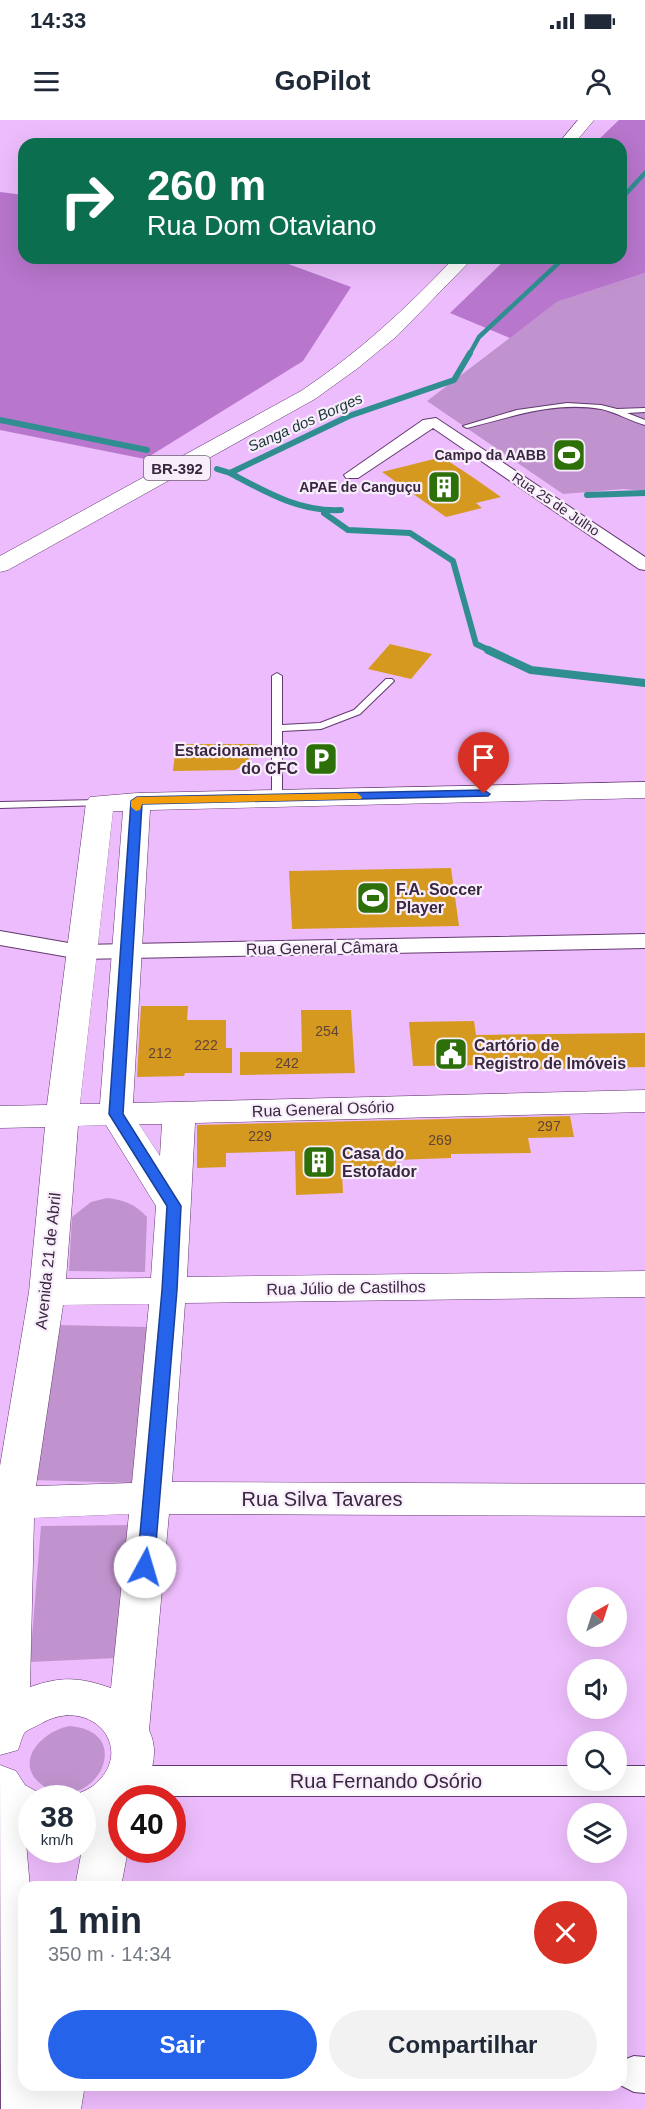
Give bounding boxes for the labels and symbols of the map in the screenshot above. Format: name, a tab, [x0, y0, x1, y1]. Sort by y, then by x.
water label: Sanga dos Borges	[245, 389, 365, 455]
sports icon: Campo da AABB	[551, 437, 587, 473]
place label: Campo da AABB	[435, 447, 546, 463]
road number: BR-392	[144, 456, 210, 480]
building icon: APAE de Canguçu	[426, 469, 462, 505]
street label: Rua 25 de Julho	[509, 469, 603, 539]
place label: APAE de Canguçu	[299, 479, 421, 495]
pin	[458, 732, 509, 794]
parking icon: Estacionamento do CFC	[303, 741, 339, 777]
place label: Estacionamento do CFC	[174, 742, 298, 777]
sports icon: F.A. Soccer Player	[355, 880, 391, 916]
place label: F.A. Soccer Player	[396, 881, 482, 916]
street label: Rua General Câmara	[246, 938, 398, 958]
house number: 254	[315, 1023, 339, 1039]
public building icon: Cartório de Registro de Imóveis	[433, 1036, 469, 1072]
house number: 222	[194, 1037, 218, 1053]
place label: Cartório de Registro de Imóveis	[474, 1037, 626, 1072]
house number: 212	[148, 1045, 172, 1061]
house number: 242	[275, 1055, 299, 1071]
street label: Rua General Osório	[252, 1098, 394, 1120]
house number: 297	[537, 1118, 561, 1134]
house number: 229	[248, 1128, 272, 1144]
house number: 269	[428, 1132, 452, 1148]
building icon: Casa do Estofador	[301, 1144, 337, 1180]
place label: Casa do Estofador	[342, 1145, 417, 1180]
street label: Avenida 21 de Abril	[32, 1192, 64, 1330]
street label: Rua Júlio de Castilhos	[266, 1278, 426, 1298]
street label: Rua Silva Tavares	[242, 1488, 402, 1510]
position arrow	[113, 1535, 177, 1599]
north arrow	[567, 1587, 627, 1647]
street label: Rua Fernando Osório	[290, 1770, 482, 1792]
speed limit sign: 40	[108, 1785, 186, 1863]

